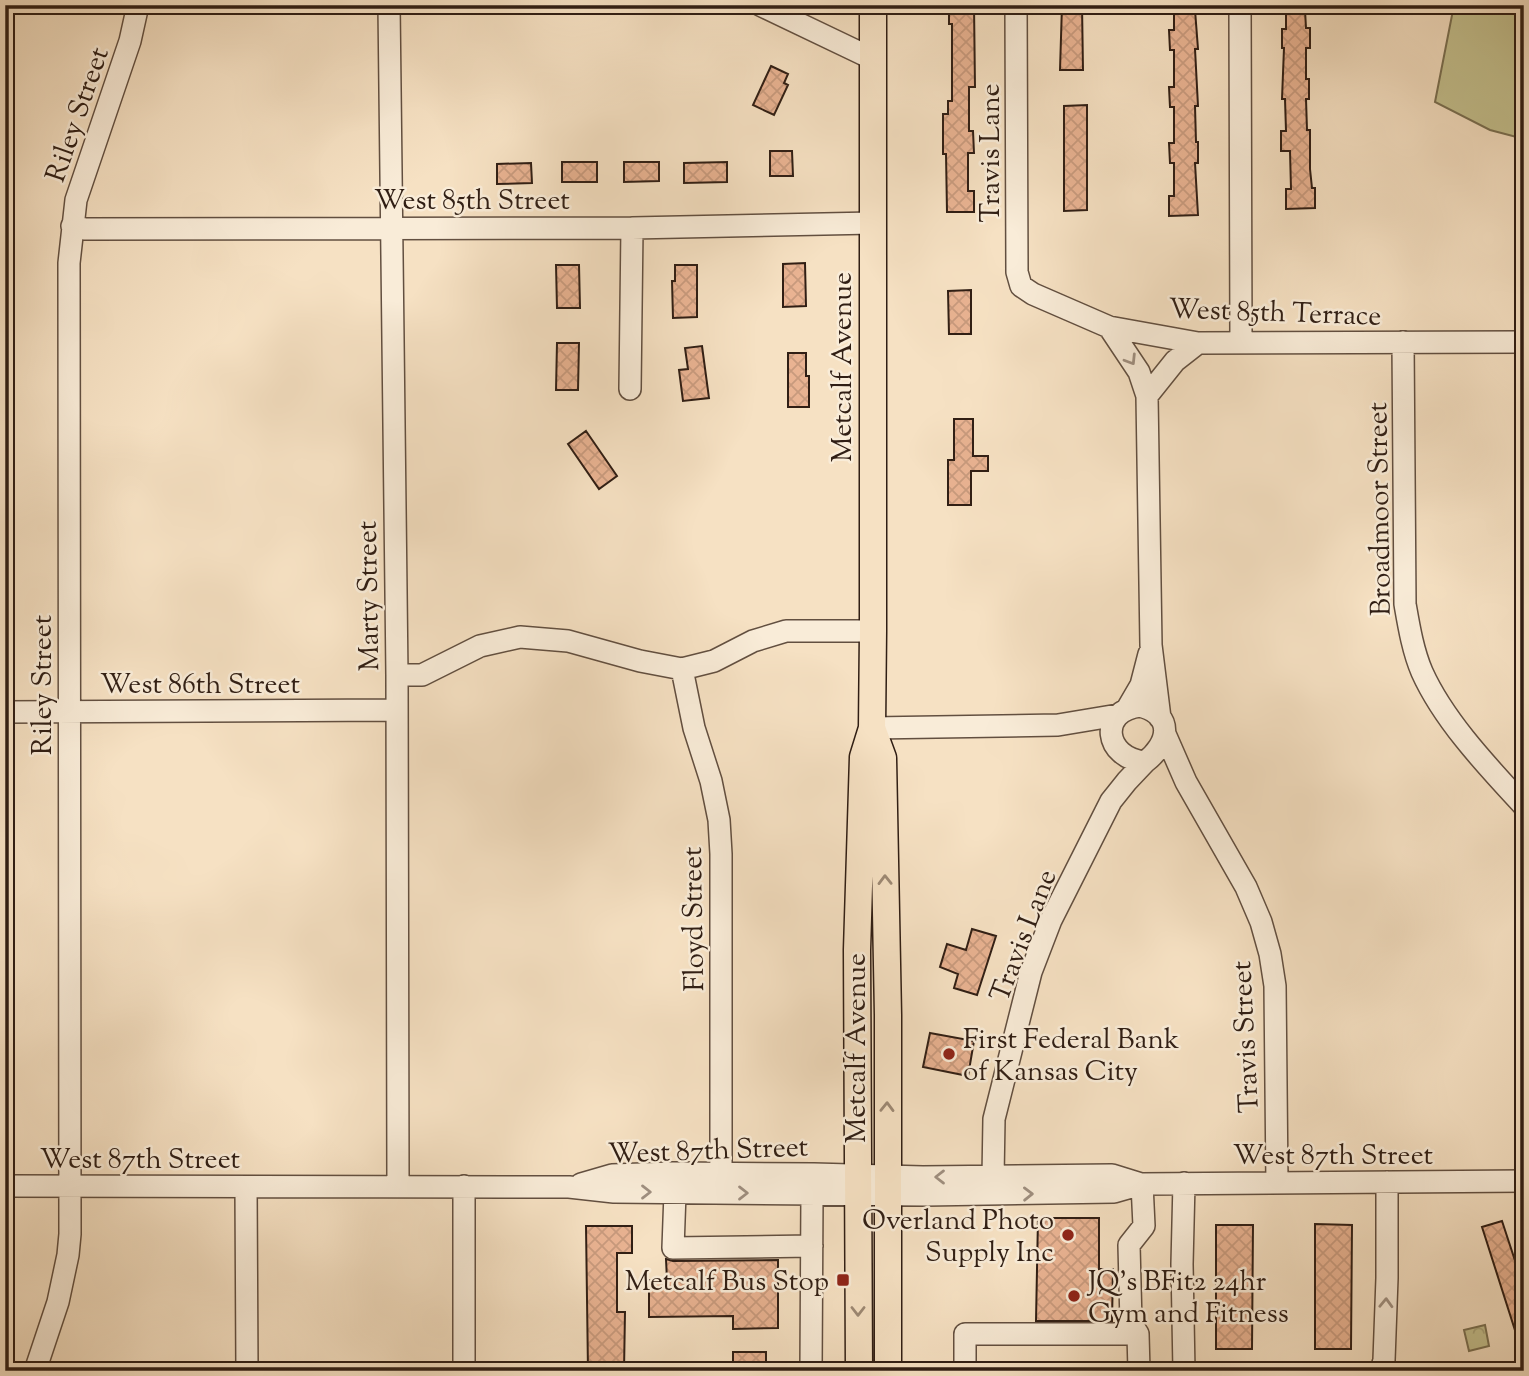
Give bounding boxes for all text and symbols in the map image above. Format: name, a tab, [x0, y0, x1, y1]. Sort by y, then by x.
street label: Riley Street	[37, 42, 121, 188]
street label: Travis Lane	[972, 84, 1012, 222]
street label: West 85th Street	[374, 182, 570, 222]
street label: Metcalf Avenue	[824, 272, 864, 462]
street label: West 85th Terrace	[1168, 290, 1382, 338]
one-way arrow	[1123, 352, 1136, 365]
street label: Broadmoor Street	[1359, 401, 1403, 616]
street label: Marty Street	[349, 520, 391, 672]
street label: Riley Street	[24, 614, 64, 755]
street label: West 86th Street	[100, 666, 300, 706]
street label: Floyd Street	[674, 846, 716, 992]
street label: Travis Lane	[981, 864, 1068, 1008]
one-way arrow	[877, 874, 893, 885]
street label: Metcalf Avenue	[838, 953, 878, 1143]
street label: Travis Street	[1223, 959, 1271, 1114]
place label: First Federal Bank of Kansas City	[963, 1021, 1179, 1093]
marker: First Federal Bank of Kansas City	[941, 1046, 957, 1062]
one-way arrow	[879, 1102, 895, 1112]
street label: West 87th Street	[607, 1129, 809, 1175]
street label: West 87th Street	[1233, 1137, 1434, 1177]
street label: West 87th Street	[40, 1141, 241, 1181]
one-way arrow	[934, 1169, 944, 1185]
one-way arrow	[641, 1185, 652, 1200]
one-way arrow	[738, 1185, 749, 1201]
one-way arrow	[1023, 1186, 1034, 1202]
place label: Overland Photo Supply Inc	[862, 1202, 1054, 1274]
marker: Overland Photo Supply Inc	[1060, 1227, 1076, 1243]
place label: Metcalf Bus Stop	[625, 1263, 829, 1303]
place label: JQ's BFit2 24hr Gym and Fitness	[1086, 1263, 1289, 1335]
marker: Metcalf Bus Stop	[835, 1272, 851, 1288]
marker: JQ's BFit2 24hr Gym and Fitness	[1066, 1288, 1082, 1304]
one-way arrow	[1379, 1297, 1394, 1308]
one-way arrow	[850, 1307, 866, 1317]

